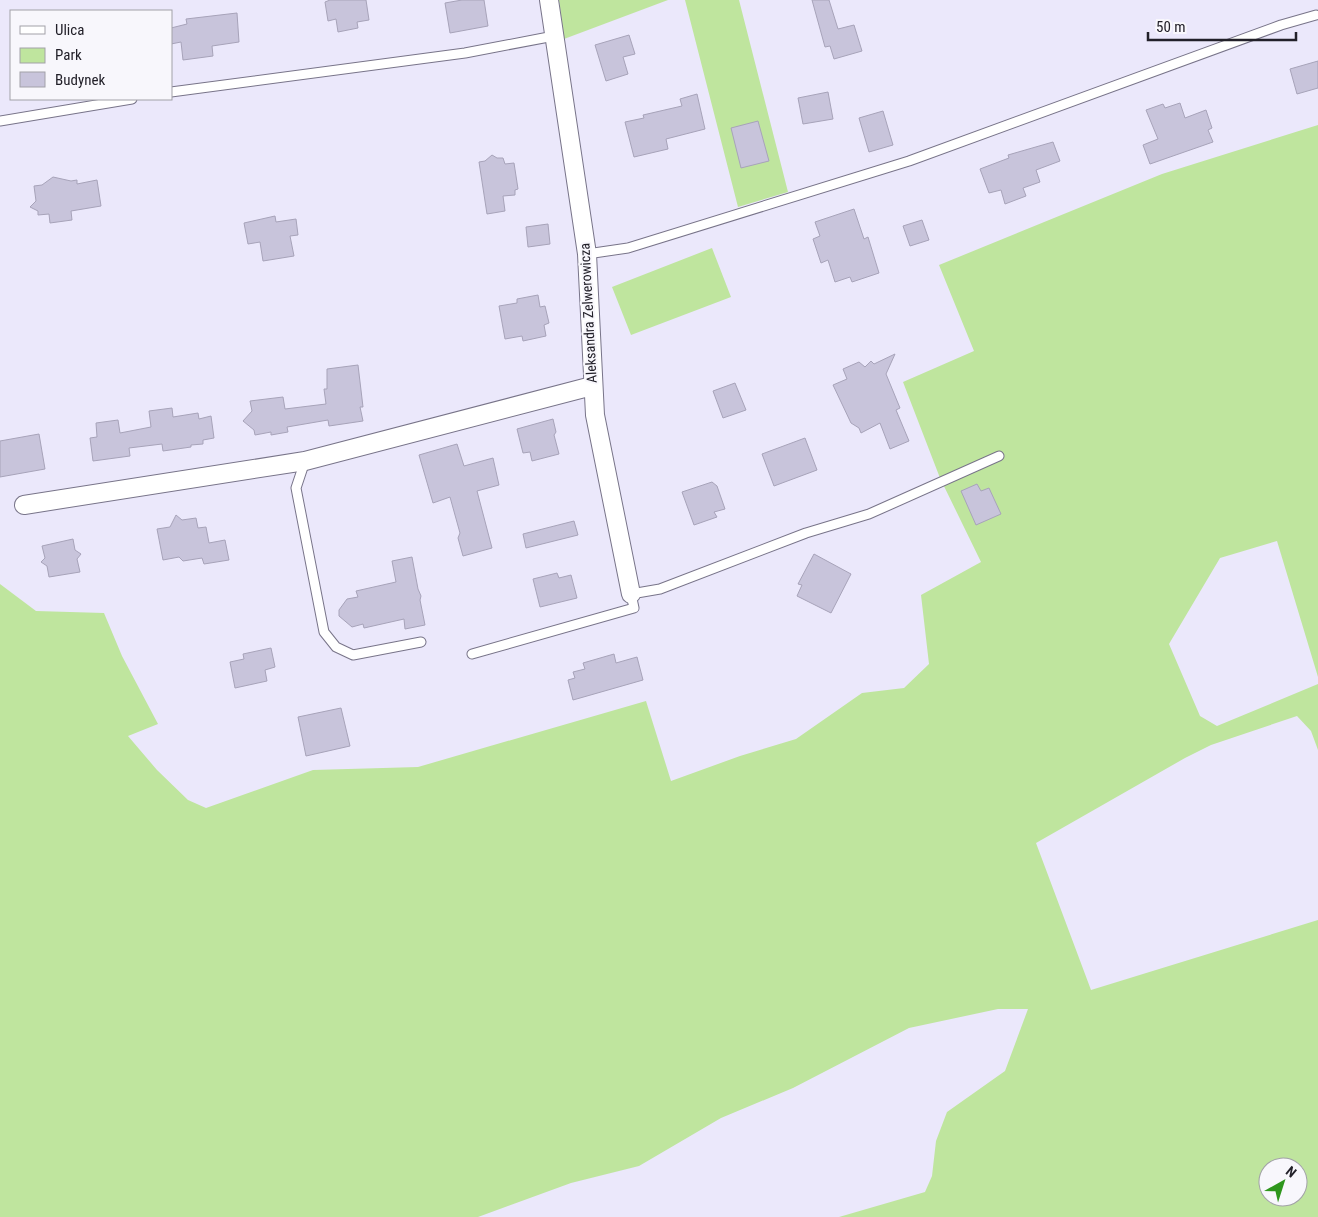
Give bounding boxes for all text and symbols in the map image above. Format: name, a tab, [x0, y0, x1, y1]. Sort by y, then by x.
legend	[10, 10, 172, 100]
scale bar	[1148, 10, 1296, 42]
text: 50 m	[1156, 18, 1186, 36]
text: Ulica	[55, 21, 84, 39]
text: Park	[55, 46, 82, 64]
text: Budynek	[55, 71, 105, 89]
street label: Aleksandra Zelwerowicza	[576, 243, 600, 383]
north arrow	[1258, 1157, 1308, 1207]
text: N	[1283, 1163, 1300, 1181]

